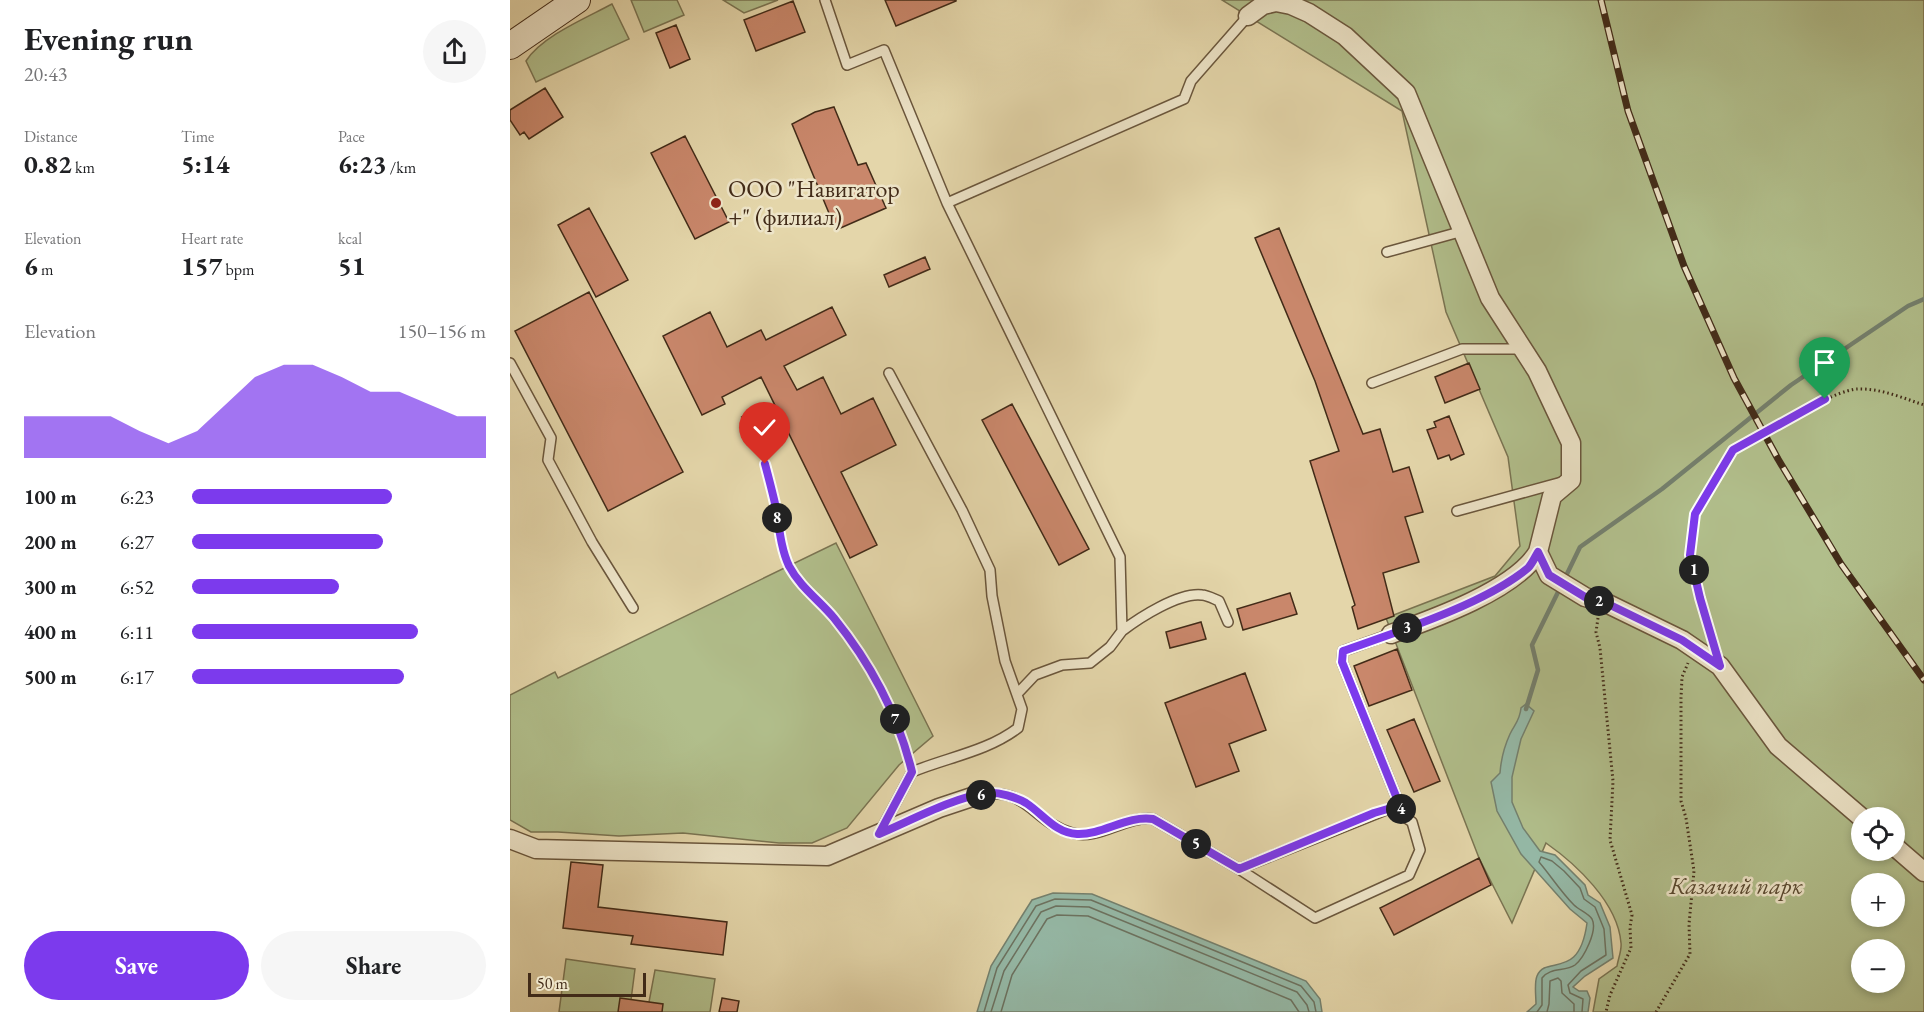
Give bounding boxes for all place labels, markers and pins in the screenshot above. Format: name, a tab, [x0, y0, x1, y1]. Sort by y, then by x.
place label: ООО "Навигатор +" (филиал)	[728, 173, 900, 232]
marker: ООО "Навигатор +" (филиал)	[709, 196, 723, 210]
pin	[1799, 337, 1850, 399]
pin	[739, 402, 790, 464]
pin: 8	[762, 503, 792, 533]
pin: 1	[1679, 555, 1709, 585]
pin: 2	[1584, 586, 1614, 616]
pin: 3	[1392, 613, 1422, 643]
pin: 7	[880, 704, 910, 734]
pin: 6	[966, 780, 996, 810]
pin: 4	[1386, 794, 1416, 824]
pin: 5	[1181, 829, 1211, 859]

